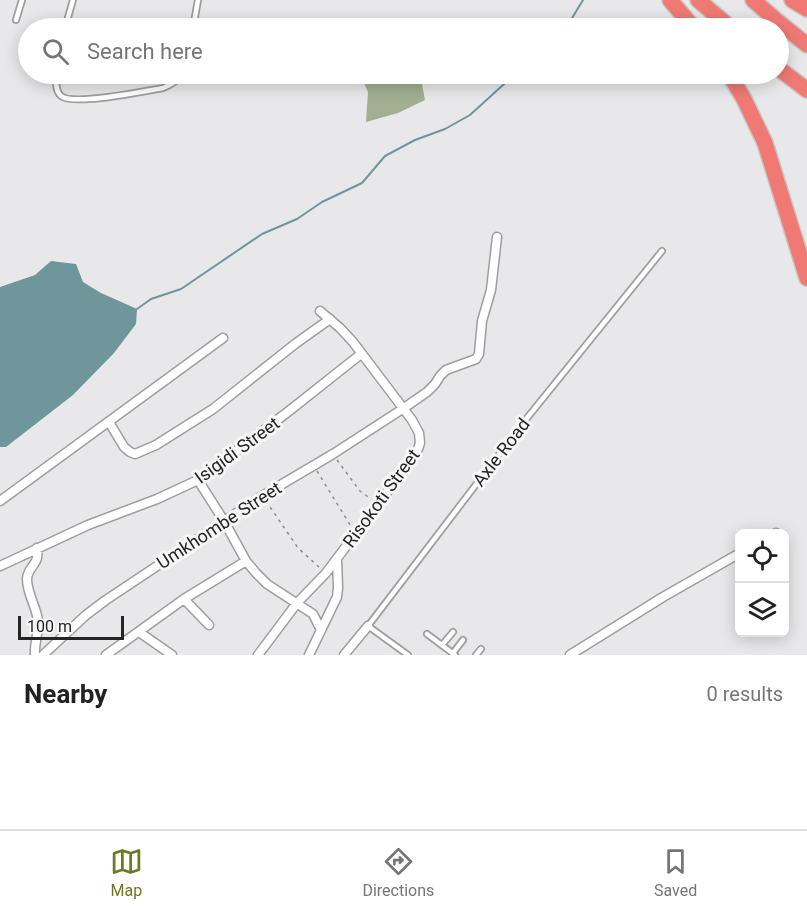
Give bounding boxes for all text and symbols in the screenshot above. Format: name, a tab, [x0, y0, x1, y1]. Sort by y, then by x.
search box	[18, 18, 789, 84]
icon: search	[39, 35, 72, 68]
text: Search here	[87, 39, 203, 64]
street label: Isigidi Street	[191, 412, 284, 488]
street label: Axle Road	[468, 414, 534, 490]
street label: Risokoti Street	[338, 445, 424, 551]
street label: Umkhombe Street	[153, 477, 285, 573]
map controls	[735, 529, 789, 637]
button: locate	[735, 529, 789, 583]
button: layers	[735, 583, 789, 637]
scale bar	[18, 613, 124, 640]
text: 100 m	[27, 617, 72, 636]
text: Nearby	[24, 679, 107, 709]
text: 0 results	[707, 682, 783, 706]
tab: Map	[110, 845, 143, 900]
tab: Directions	[362, 845, 434, 900]
tab: Saved	[654, 845, 697, 900]

